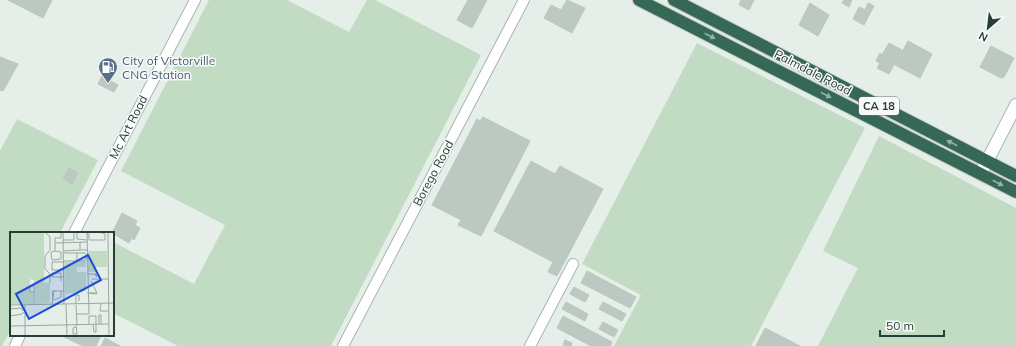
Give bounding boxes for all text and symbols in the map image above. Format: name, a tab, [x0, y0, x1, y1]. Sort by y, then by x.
north arrow	[968, 8, 1008, 48]
text: N	[976, 29, 990, 45]
one-way arrow	[705, 33, 716, 39]
street label: Palmdale Road	[772, 46, 854, 98]
place label: City of Victorville CNG Station	[122, 53, 215, 82]
fuel station icon: City of Victorville CNG Station	[97, 56, 119, 84]
one-way arrow	[820, 92, 832, 98]
street label: Mc Art Road	[106, 93, 150, 161]
road number: CA 18	[859, 97, 899, 115]
street label: Borego Road	[409, 137, 457, 209]
one-way arrow	[947, 140, 958, 146]
one-way arrow	[993, 179, 1004, 186]
inset map	[10, 232, 114, 336]
scale bar	[880, 312, 944, 338]
text: 50 m	[886, 318, 914, 333]

